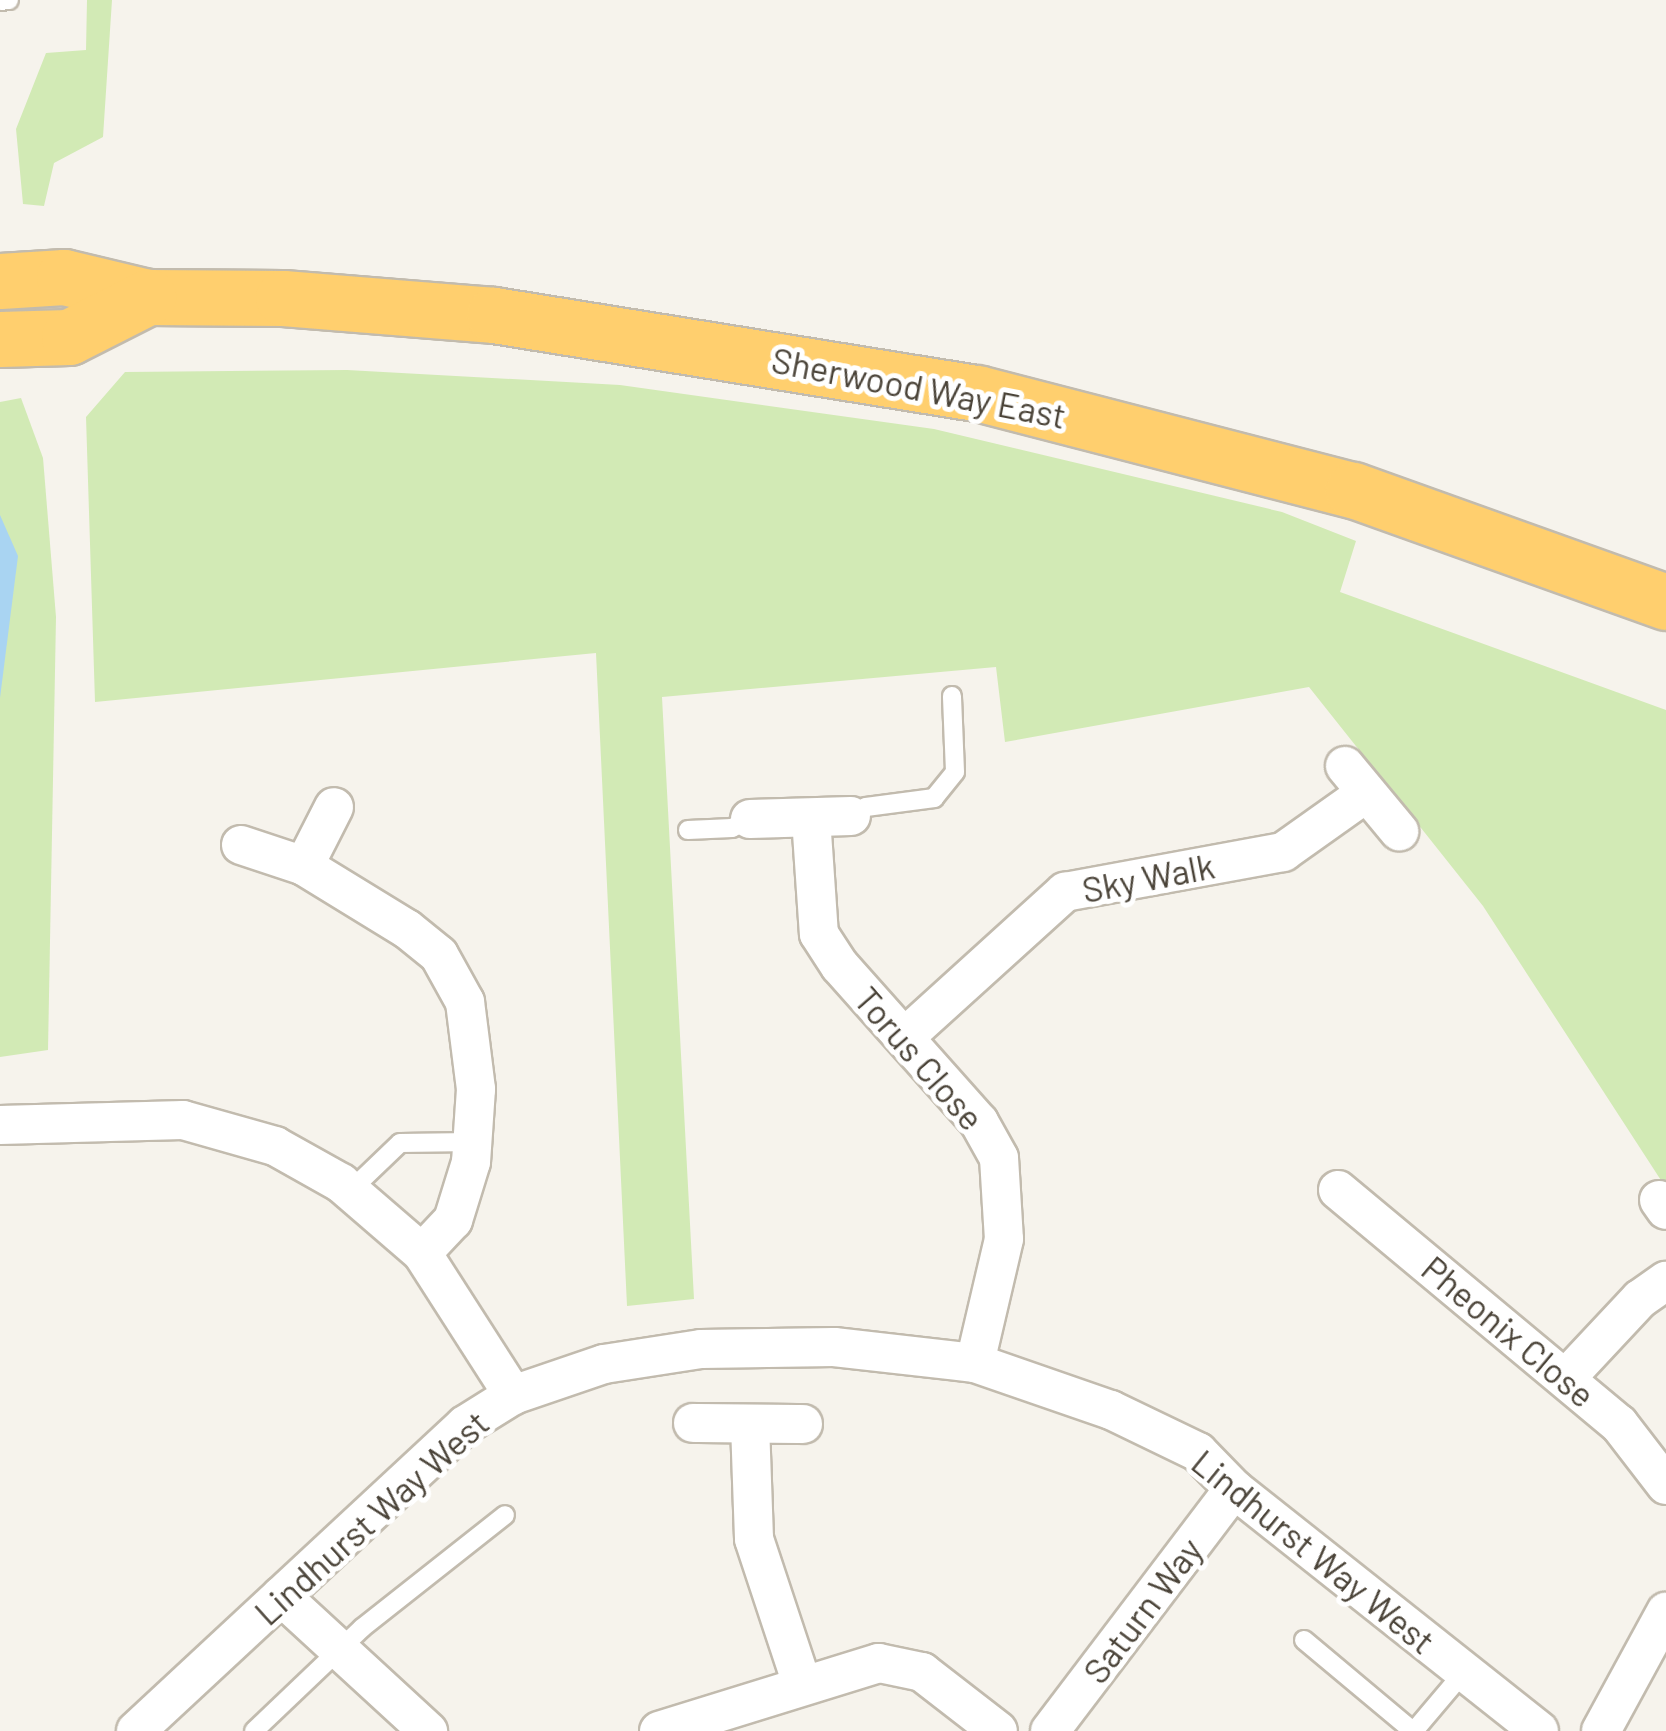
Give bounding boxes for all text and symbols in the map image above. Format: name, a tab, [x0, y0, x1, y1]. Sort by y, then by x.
street label: Sherwood Way East	[768, 338, 1070, 436]
street label: Sky Walk	[1078, 844, 1218, 910]
street label: Torus Close	[847, 978, 993, 1138]
street label: Pheonix Close	[1414, 1247, 1604, 1415]
street label: Lindhurst Way West	[245, 1401, 497, 1633]
street label: Lindhurst Way West	[1184, 1440, 1444, 1662]
street label: Saturn Way	[1074, 1529, 1210, 1691]

